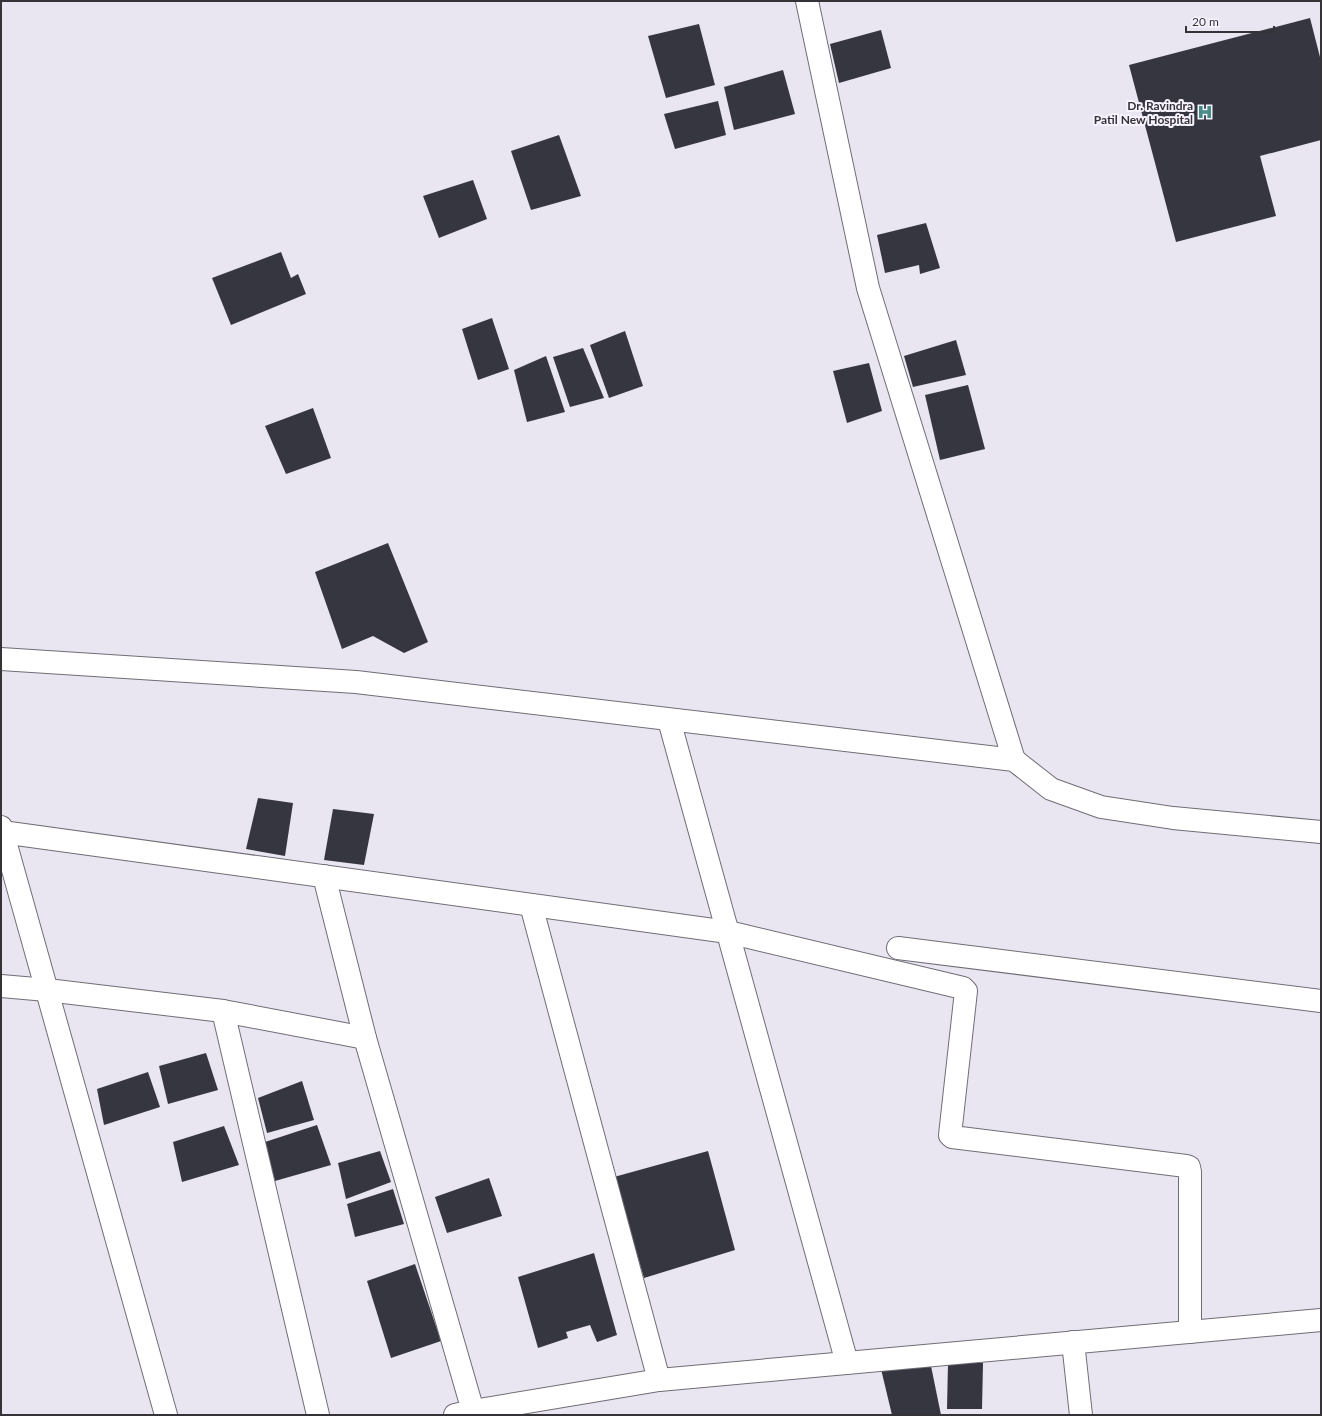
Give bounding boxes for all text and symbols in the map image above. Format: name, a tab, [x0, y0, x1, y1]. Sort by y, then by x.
scale bar	[1186, 8, 1274, 34]
text: 20 m	[1192, 14, 1219, 29]
place label: Dr. Ravindra Patil New Hospital	[1094, 98, 1193, 127]
hospital icon: Dr. Ravindra Patil New Hospital	[1196, 103, 1214, 121]

